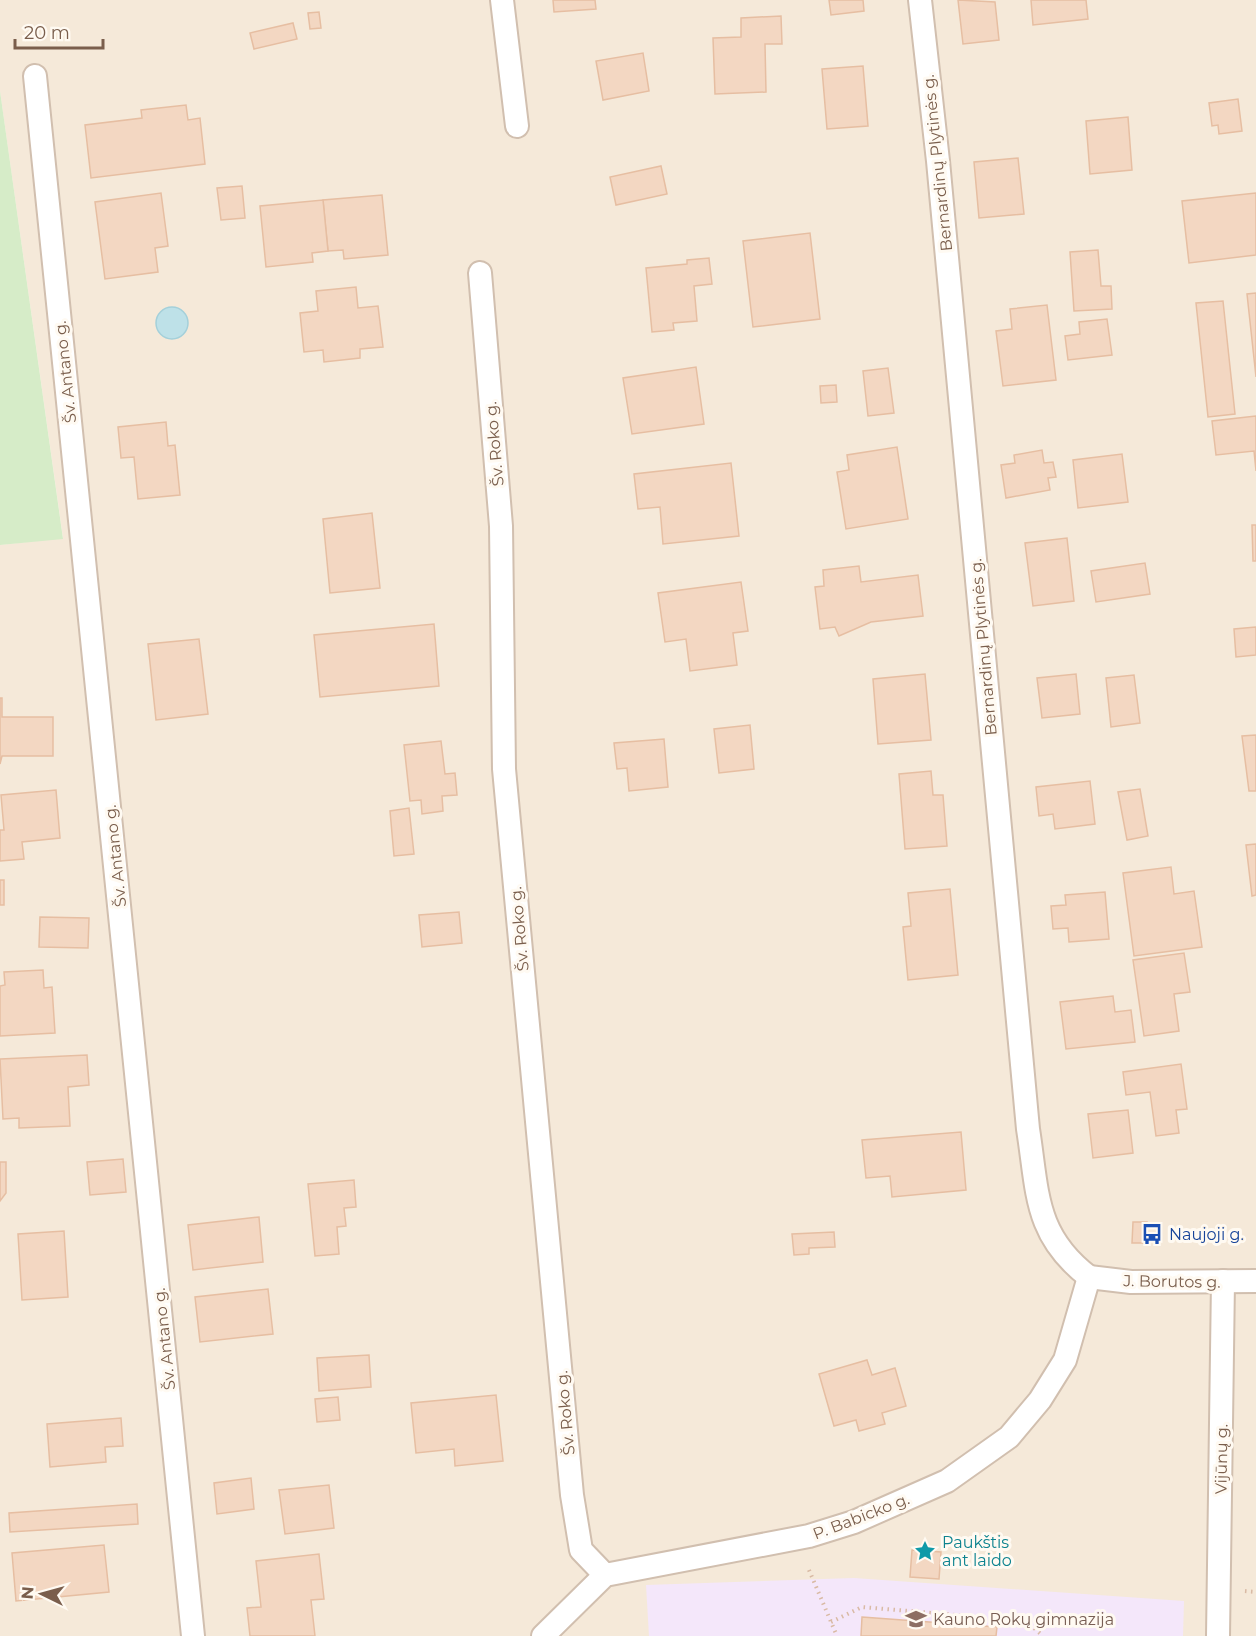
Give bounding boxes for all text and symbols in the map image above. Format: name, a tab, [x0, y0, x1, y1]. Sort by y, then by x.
scale bar	[15, 12, 104, 50]
text: 20 m	[24, 22, 70, 44]
street label: Bernardinų Plytinės g.	[919, 74, 956, 252]
street label: Šv. Antano g.	[51, 320, 80, 424]
street label: Šv. Roko g.	[481, 401, 508, 487]
street label: Bernardinų Plytinės g.	[966, 558, 1001, 736]
street label: Šv. Antano g.	[101, 804, 130, 908]
street label: Šv. Roko g.	[506, 886, 533, 972]
bus stop icon: Naujoji g.	[1140, 1222, 1164, 1246]
place label: Naujoji g.	[1169, 1225, 1244, 1244]
street label: J. Borutos g.	[1122, 1271, 1221, 1292]
street label: Šv. Antano g.	[150, 1287, 179, 1391]
street label: Šv. Roko g.	[552, 1370, 579, 1456]
street label: Vijūnų g.	[1211, 1424, 1232, 1494]
street label: P. Babicko g.	[810, 1489, 912, 1544]
place label: Paukštis ant laido	[942, 1533, 1012, 1570]
place icon: Paukštis ant laido	[913, 1539, 937, 1563]
north arrow	[12, 1564, 72, 1624]
text: N	[18, 1585, 38, 1600]
school or university icon: Kauno Rokų gimnazija	[904, 1607, 928, 1631]
place label: Kauno Rokų gimnazija	[933, 1610, 1114, 1629]

